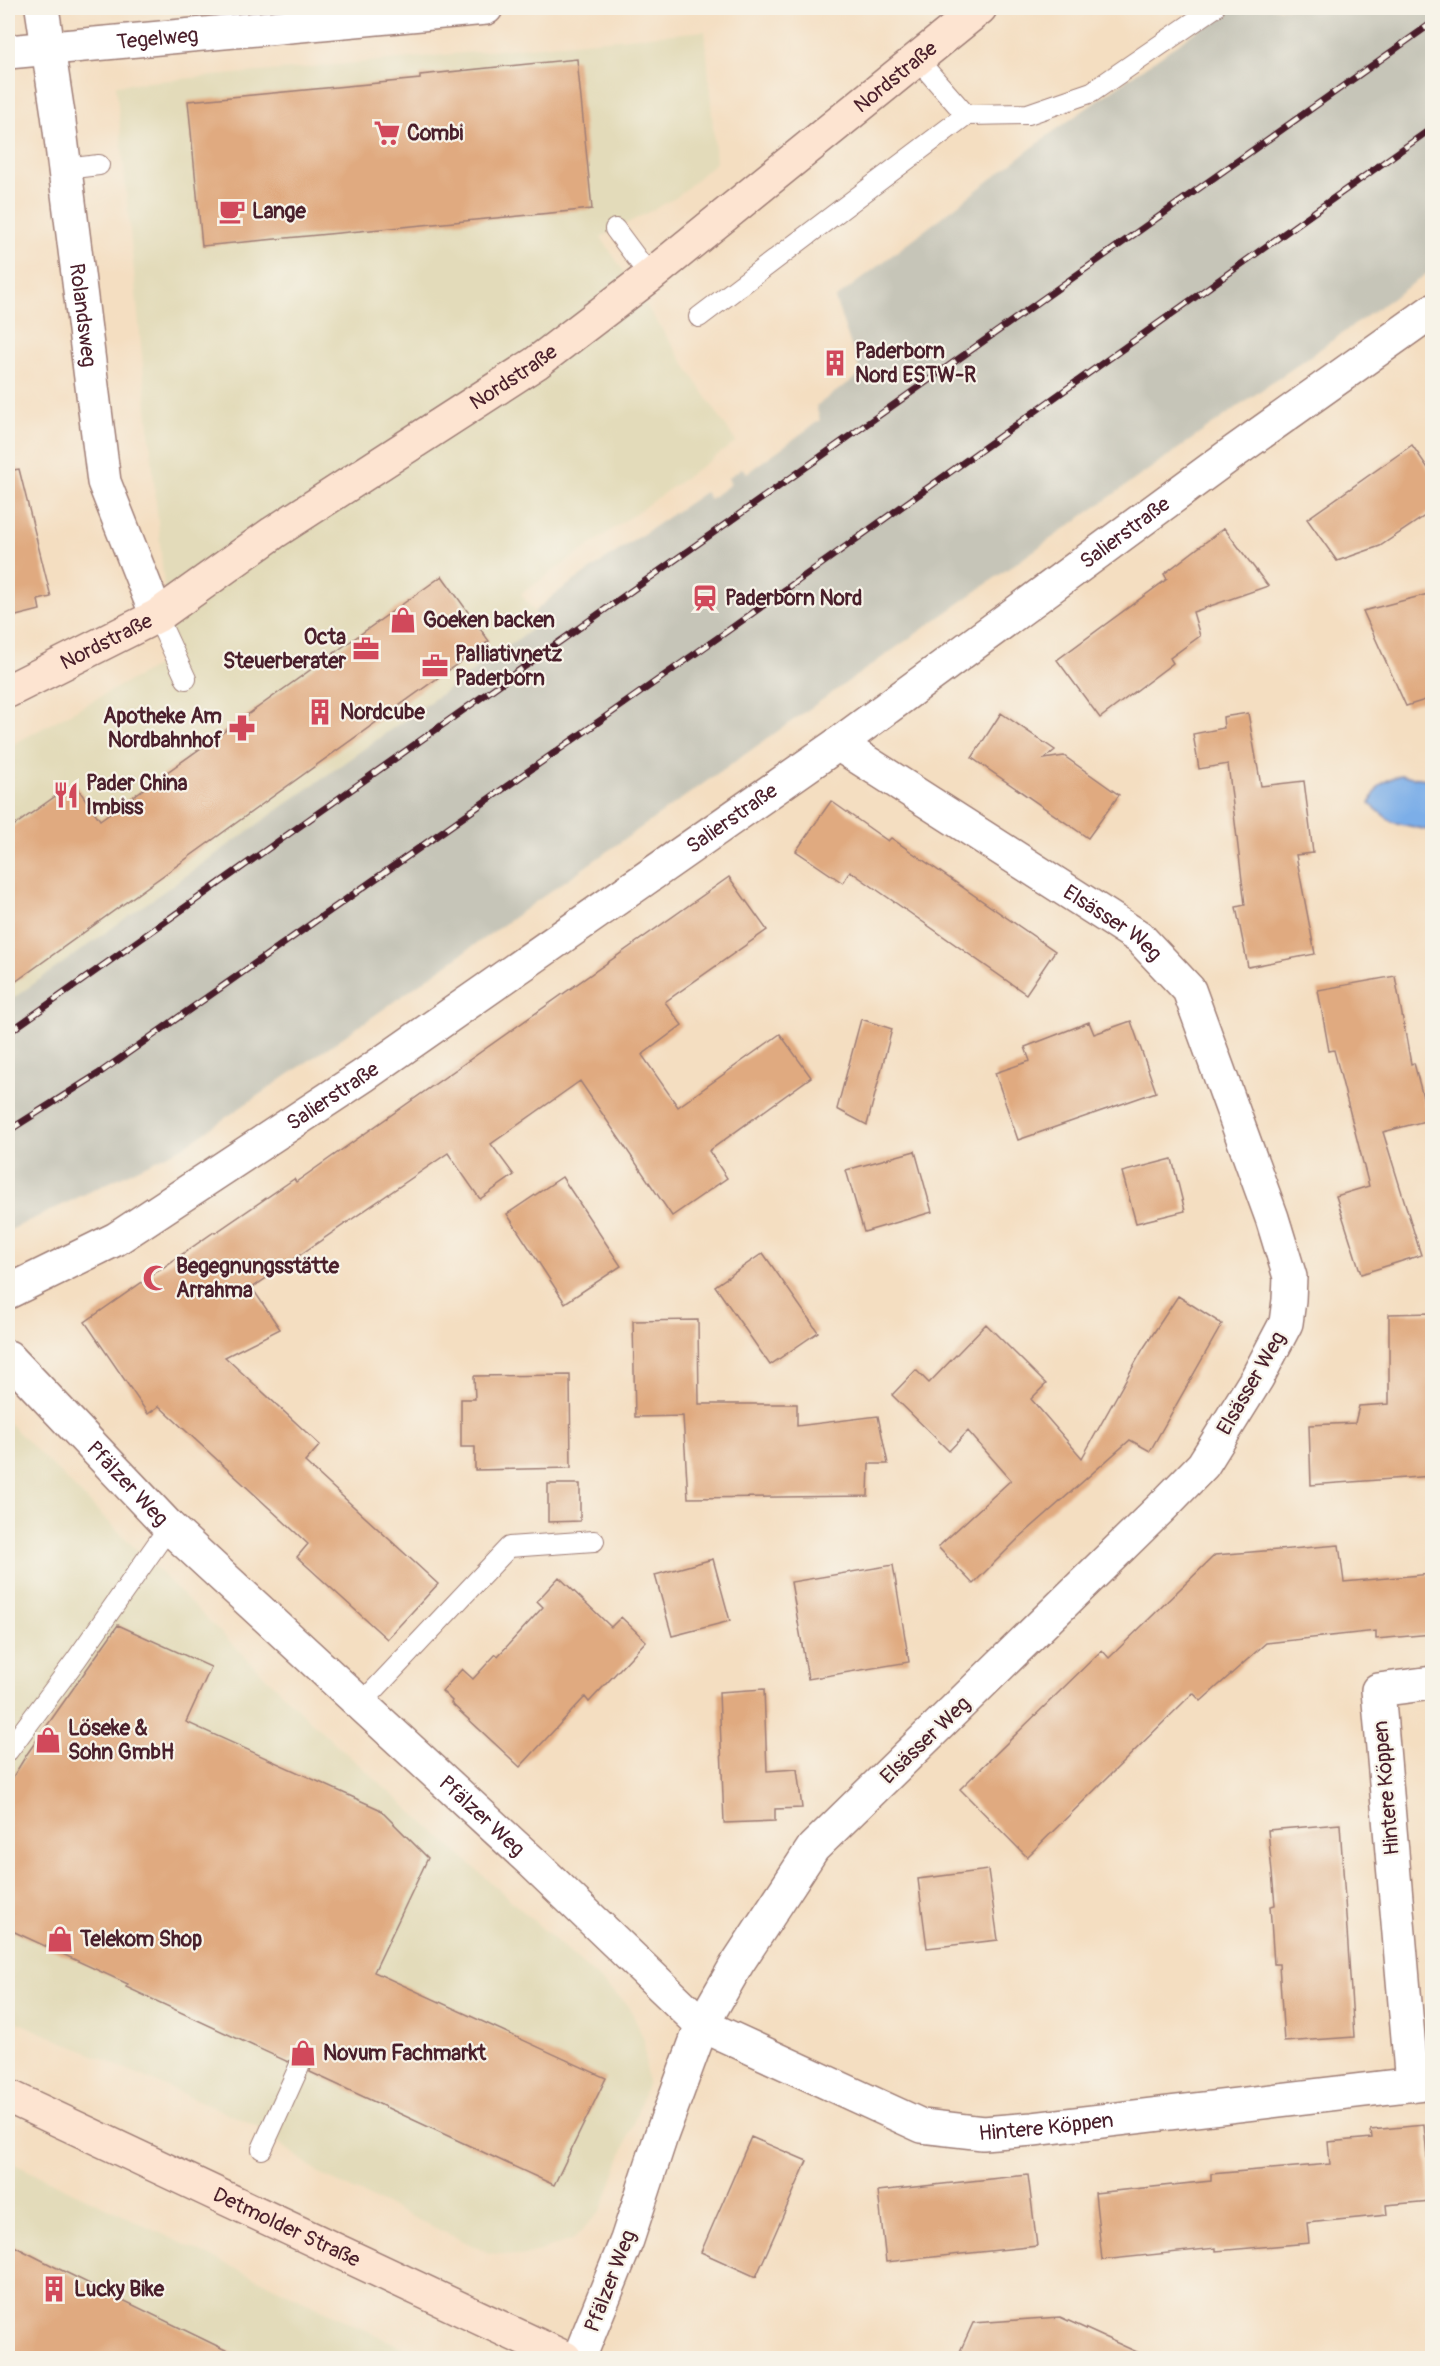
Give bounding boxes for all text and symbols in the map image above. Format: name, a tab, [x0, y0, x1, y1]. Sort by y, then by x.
street label: Tegelweg	[115, 22, 199, 56]
street label: Nordstraße	[848, 35, 943, 119]
supermarket icon: Combi	[372, 118, 402, 148]
place label: Combi	[407, 120, 464, 147]
cafe icon: Lange	[217, 196, 247, 226]
place label: Lange	[252, 198, 306, 225]
street label: Rolandsweg	[63, 262, 103, 369]
street label: Nordstraße	[465, 338, 564, 416]
place label: Paderborn Nord ESTW-R	[855, 338, 976, 389]
building icon: Paderborn Nord ESTW-R	[820, 348, 850, 378]
street label: Salierstraße	[1075, 490, 1176, 575]
station icon: Paderborn Nord	[690, 583, 720, 613]
place label: Paderborn Nord	[725, 585, 862, 612]
shop icon: Goeken backen	[388, 605, 418, 635]
street label: Nordstraße	[56, 607, 158, 676]
place label: Goeken backen	[423, 607, 555, 634]
place label: Octa Steuerberater	[223, 624, 346, 675]
office icon: Octa Steuerberater	[351, 634, 381, 664]
place label: Palliativnetz Paderborn	[455, 641, 562, 692]
office icon: Palliativnetz Paderborn	[420, 651, 450, 681]
building icon: Nordcube	[305, 697, 335, 727]
place label: Nordcube	[340, 699, 425, 726]
place label: Apotheke Am Nordbahnhof	[103, 703, 222, 754]
pharmacy icon: Apotheke Am Nordbahnhof	[227, 713, 257, 743]
place label: Pader China Imbiss	[86, 770, 188, 821]
street label: Salierstraße	[681, 777, 783, 860]
restaurant icon: Pader China Imbiss	[51, 780, 81, 810]
street label: Elsässer Weg	[1058, 879, 1168, 967]
street label: Salierstraße	[282, 1056, 385, 1137]
place label: Begegnungsstätte Arrahma	[176, 1253, 340, 1304]
mosque icon: Begegnungsstätte Arrahma	[141, 1263, 171, 1293]
street label: Elsässer Weg	[1211, 1327, 1292, 1440]
street label: Pfälzer Weg	[81, 1435, 174, 1532]
street label: Elsässer Weg	[874, 1691, 976, 1790]
place label: Löseke & Sohn GmbH	[68, 1715, 174, 1766]
street label: Hintere Köppen	[1367, 1719, 1406, 1856]
shop icon: Löseke & Sohn GmbH	[33, 1725, 63, 1755]
street label: Pfälzer Weg	[433, 1770, 530, 1863]
shop icon: Telekom Shop	[45, 1924, 75, 1954]
place label: Telekom Shop	[79, 1926, 202, 1953]
shop icon: Novum Fachmarkt	[288, 2038, 318, 2068]
place label: Novum Fachmarkt	[323, 2040, 486, 2067]
street label: Hintere Köppen	[978, 2107, 1115, 2147]
street label: Detmolder Straße	[209, 2181, 365, 2274]
street label: Pfälzer Weg	[579, 2226, 642, 2336]
building icon: Lucky Bike	[39, 2274, 69, 2304]
place label: Lucky Bike	[74, 2276, 165, 2303]

